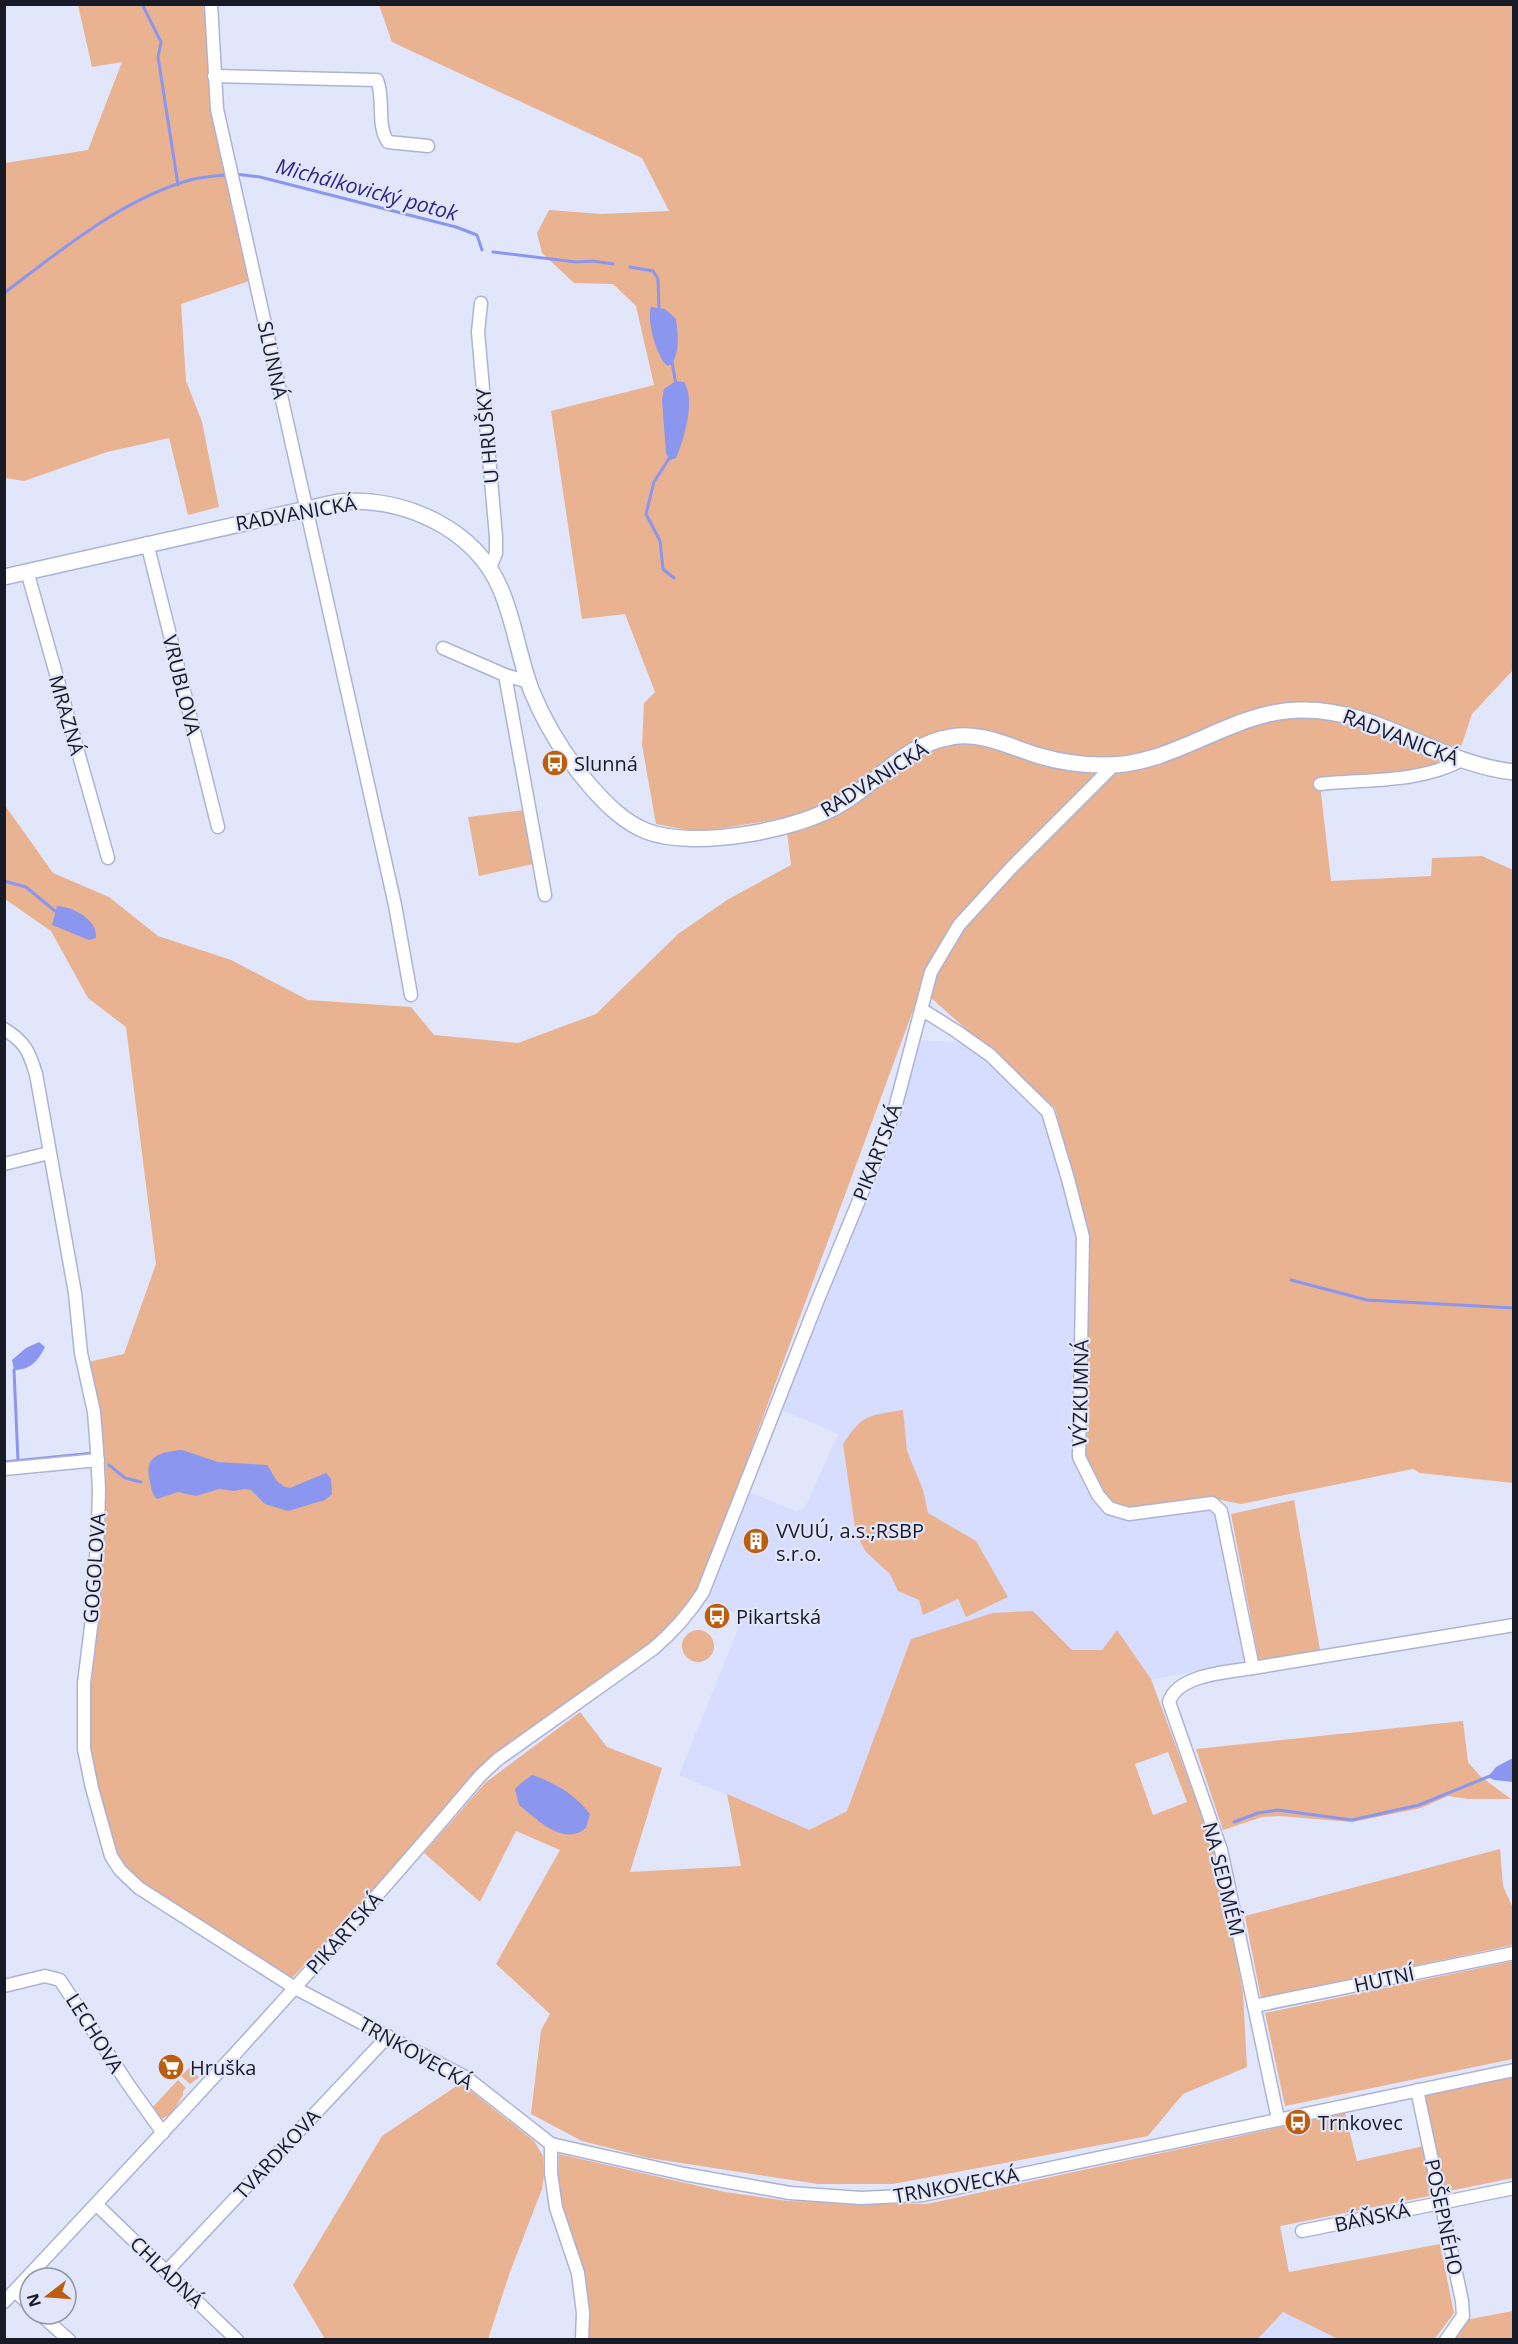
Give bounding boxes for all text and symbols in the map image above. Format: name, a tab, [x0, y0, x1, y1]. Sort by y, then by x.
water label: Michálkovický potok	[273, 151, 461, 227]
street label: SLUNNÁ	[252, 319, 294, 402]
street label: U HRUŠKY	[469, 386, 505, 485]
street label: RADVANICKÁ	[233, 489, 359, 537]
street label: VRUBLOVA	[157, 632, 208, 738]
street label: MRAZNÁ	[43, 672, 91, 759]
street label: RADVANICKÁ	[1339, 702, 1463, 772]
street label: RADVANICKÁ	[815, 735, 933, 823]
bus stop icon: Slunná	[540, 748, 570, 778]
place label: Slunná	[574, 750, 638, 777]
street label: PIKARTSKÁ	[846, 1099, 908, 1204]
street label: VÝZKUMNÁ	[1066, 1339, 1094, 1447]
street label: GOGOLOVA	[77, 1511, 111, 1624]
place label: VVUÚ, a.s.;RSBP s.r.o.	[776, 1517, 924, 1567]
building icon: VVUÚ, a.s.;RSBP s.r.o.	[741, 1526, 771, 1556]
bus stop icon: Pikartská	[702, 1601, 732, 1631]
place label: Pikartská	[736, 1603, 821, 1630]
street label: NA SEDMÉM	[1197, 1819, 1251, 1939]
street label: PIKARTSKÁ	[300, 1886, 388, 1980]
street label: HUTNÍ	[1351, 1959, 1417, 1999]
street label: LECHOVA	[60, 1988, 130, 2078]
street label: TRNKOVECKÁ	[354, 2010, 478, 2096]
supermarket icon: Hruška	[156, 2052, 186, 2082]
place label: Hruška	[190, 2054, 256, 2081]
street label: TVARDKOVA	[228, 2103, 326, 2205]
bus stop icon: Trnkovec	[1283, 2107, 1313, 2137]
place label: Trnkovec	[1318, 2109, 1403, 2136]
street label: POŠEPNÉHO	[1419, 2156, 1469, 2278]
street label: TRNKOVECKÁ	[891, 2161, 1021, 2209]
street label: BÁŇSKÁ	[1332, 2196, 1413, 2238]
street label: CHLADNÁ	[124, 2230, 210, 2314]
north arrow	[18, 2266, 78, 2326]
text: N	[21, 2291, 46, 2310]

